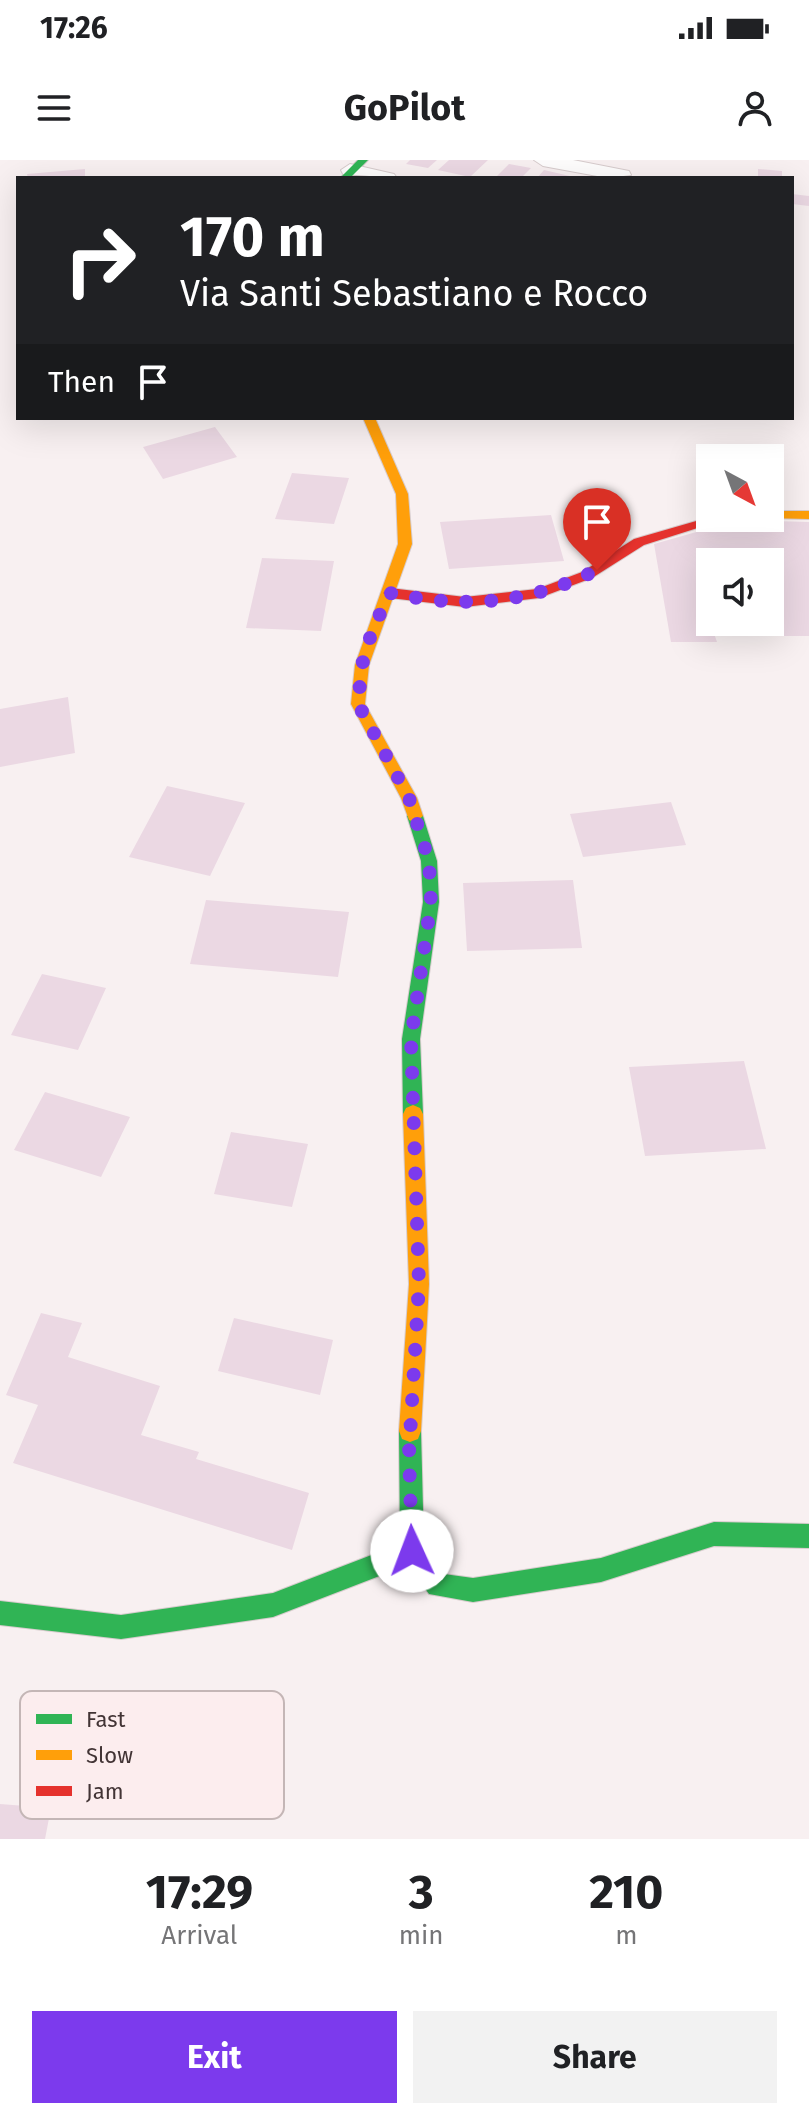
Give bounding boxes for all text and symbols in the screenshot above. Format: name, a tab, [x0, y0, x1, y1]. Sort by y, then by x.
text: 17:26	[40, 10, 108, 46]
icon: menu	[32, 86, 76, 130]
text: GoPilot	[344, 86, 465, 130]
icon: person	[733, 86, 777, 130]
text: 170 m	[180, 204, 325, 271]
icon: right	[48, 208, 152, 312]
text: Via Santi Sebastiano e Rocco	[180, 272, 648, 316]
icon: arrive	[131, 360, 175, 404]
text: Then	[48, 364, 115, 400]
north arrow	[696, 444, 784, 532]
map controls	[696, 444, 784, 636]
pin	[563, 488, 631, 570]
icon: arrive	[575, 500, 619, 544]
button: sound	[696, 548, 784, 636]
position arrow	[370, 1509, 454, 1593]
legend	[20, 1691, 284, 1819]
text: Fast	[86, 1706, 126, 1733]
text: Slow	[86, 1742, 133, 1769]
text: Jam	[86, 1778, 124, 1805]
text: 17:29	[146, 1863, 253, 1921]
text: 3	[409, 1863, 434, 1921]
text: 210	[589, 1863, 663, 1921]
text: Arrival	[161, 1920, 237, 1951]
text: min	[399, 1920, 444, 1951]
text: m	[615, 1920, 637, 1951]
button: Exit	[32, 2011, 397, 2103]
button: Share	[413, 2011, 777, 2103]

